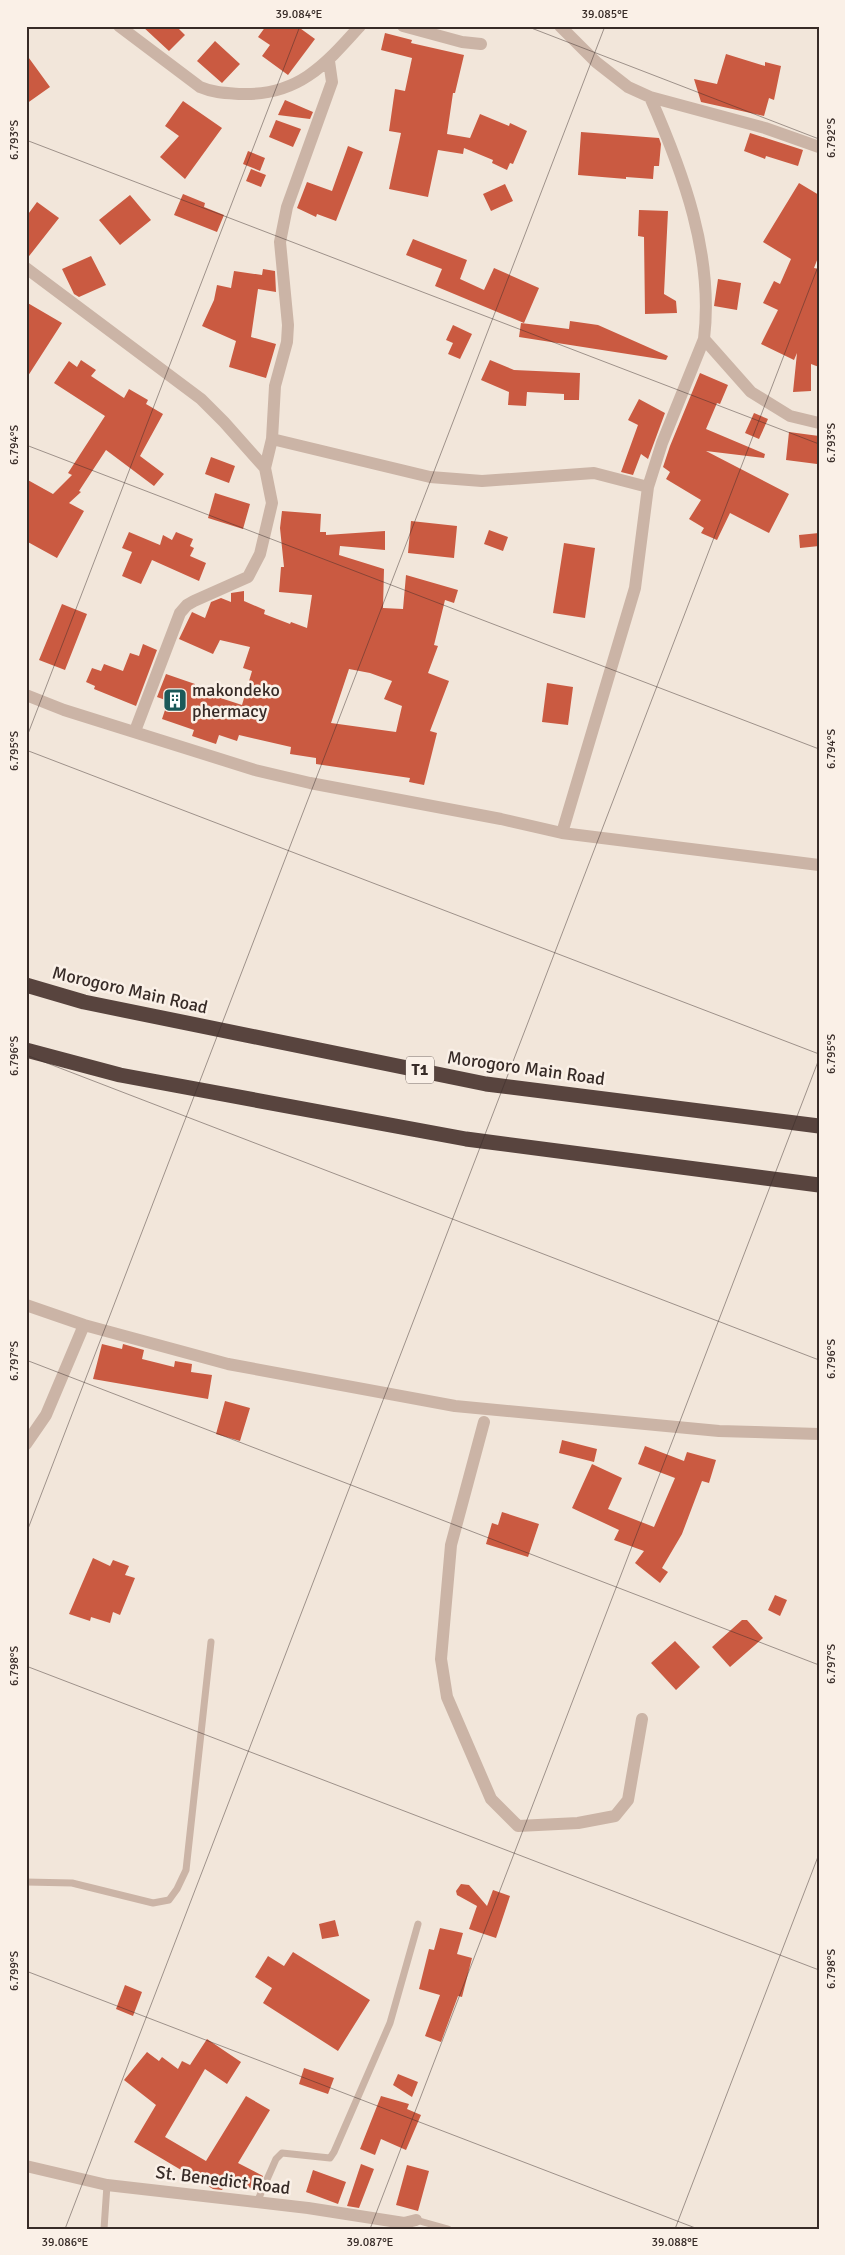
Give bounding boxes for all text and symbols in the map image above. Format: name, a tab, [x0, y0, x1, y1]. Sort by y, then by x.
text: 39.084°E	[276, 7, 323, 22]
text: 39.085°E	[582, 7, 629, 22]
text: 6.792°S	[824, 118, 839, 158]
text: 6.793°S	[7, 120, 22, 160]
text: 6.793°S	[824, 423, 839, 463]
text: 6.794°S	[7, 425, 22, 465]
place label: makondeko phermacy	[192, 679, 280, 722]
building icon: makondeko phermacy	[162, 687, 188, 713]
text: 6.794°S	[824, 729, 839, 769]
text: 6.795°S	[7, 731, 22, 771]
street label: Morogoro Main Road	[50, 961, 210, 1019]
text: 6.795°S	[824, 1034, 839, 1074]
text: 6.796°S	[7, 1036, 22, 1076]
street label: Morogoro Main Road	[446, 1046, 606, 1090]
road number: T1	[406, 1056, 434, 1084]
text: 6.796°S	[824, 1339, 839, 1379]
text: 6.797°S	[7, 1341, 22, 1381]
text: 6.797°S	[824, 1644, 839, 1684]
text: 6.798°S	[7, 1646, 22, 1686]
text: 6.798°S	[824, 1949, 839, 1989]
text: 6.799°S	[7, 1951, 22, 1991]
street label: St. Benedict Road	[154, 2161, 292, 2199]
text: 39.086°E	[42, 2235, 89, 2250]
text: 39.087°E	[347, 2235, 394, 2250]
text: 39.088°E	[652, 2235, 699, 2250]

